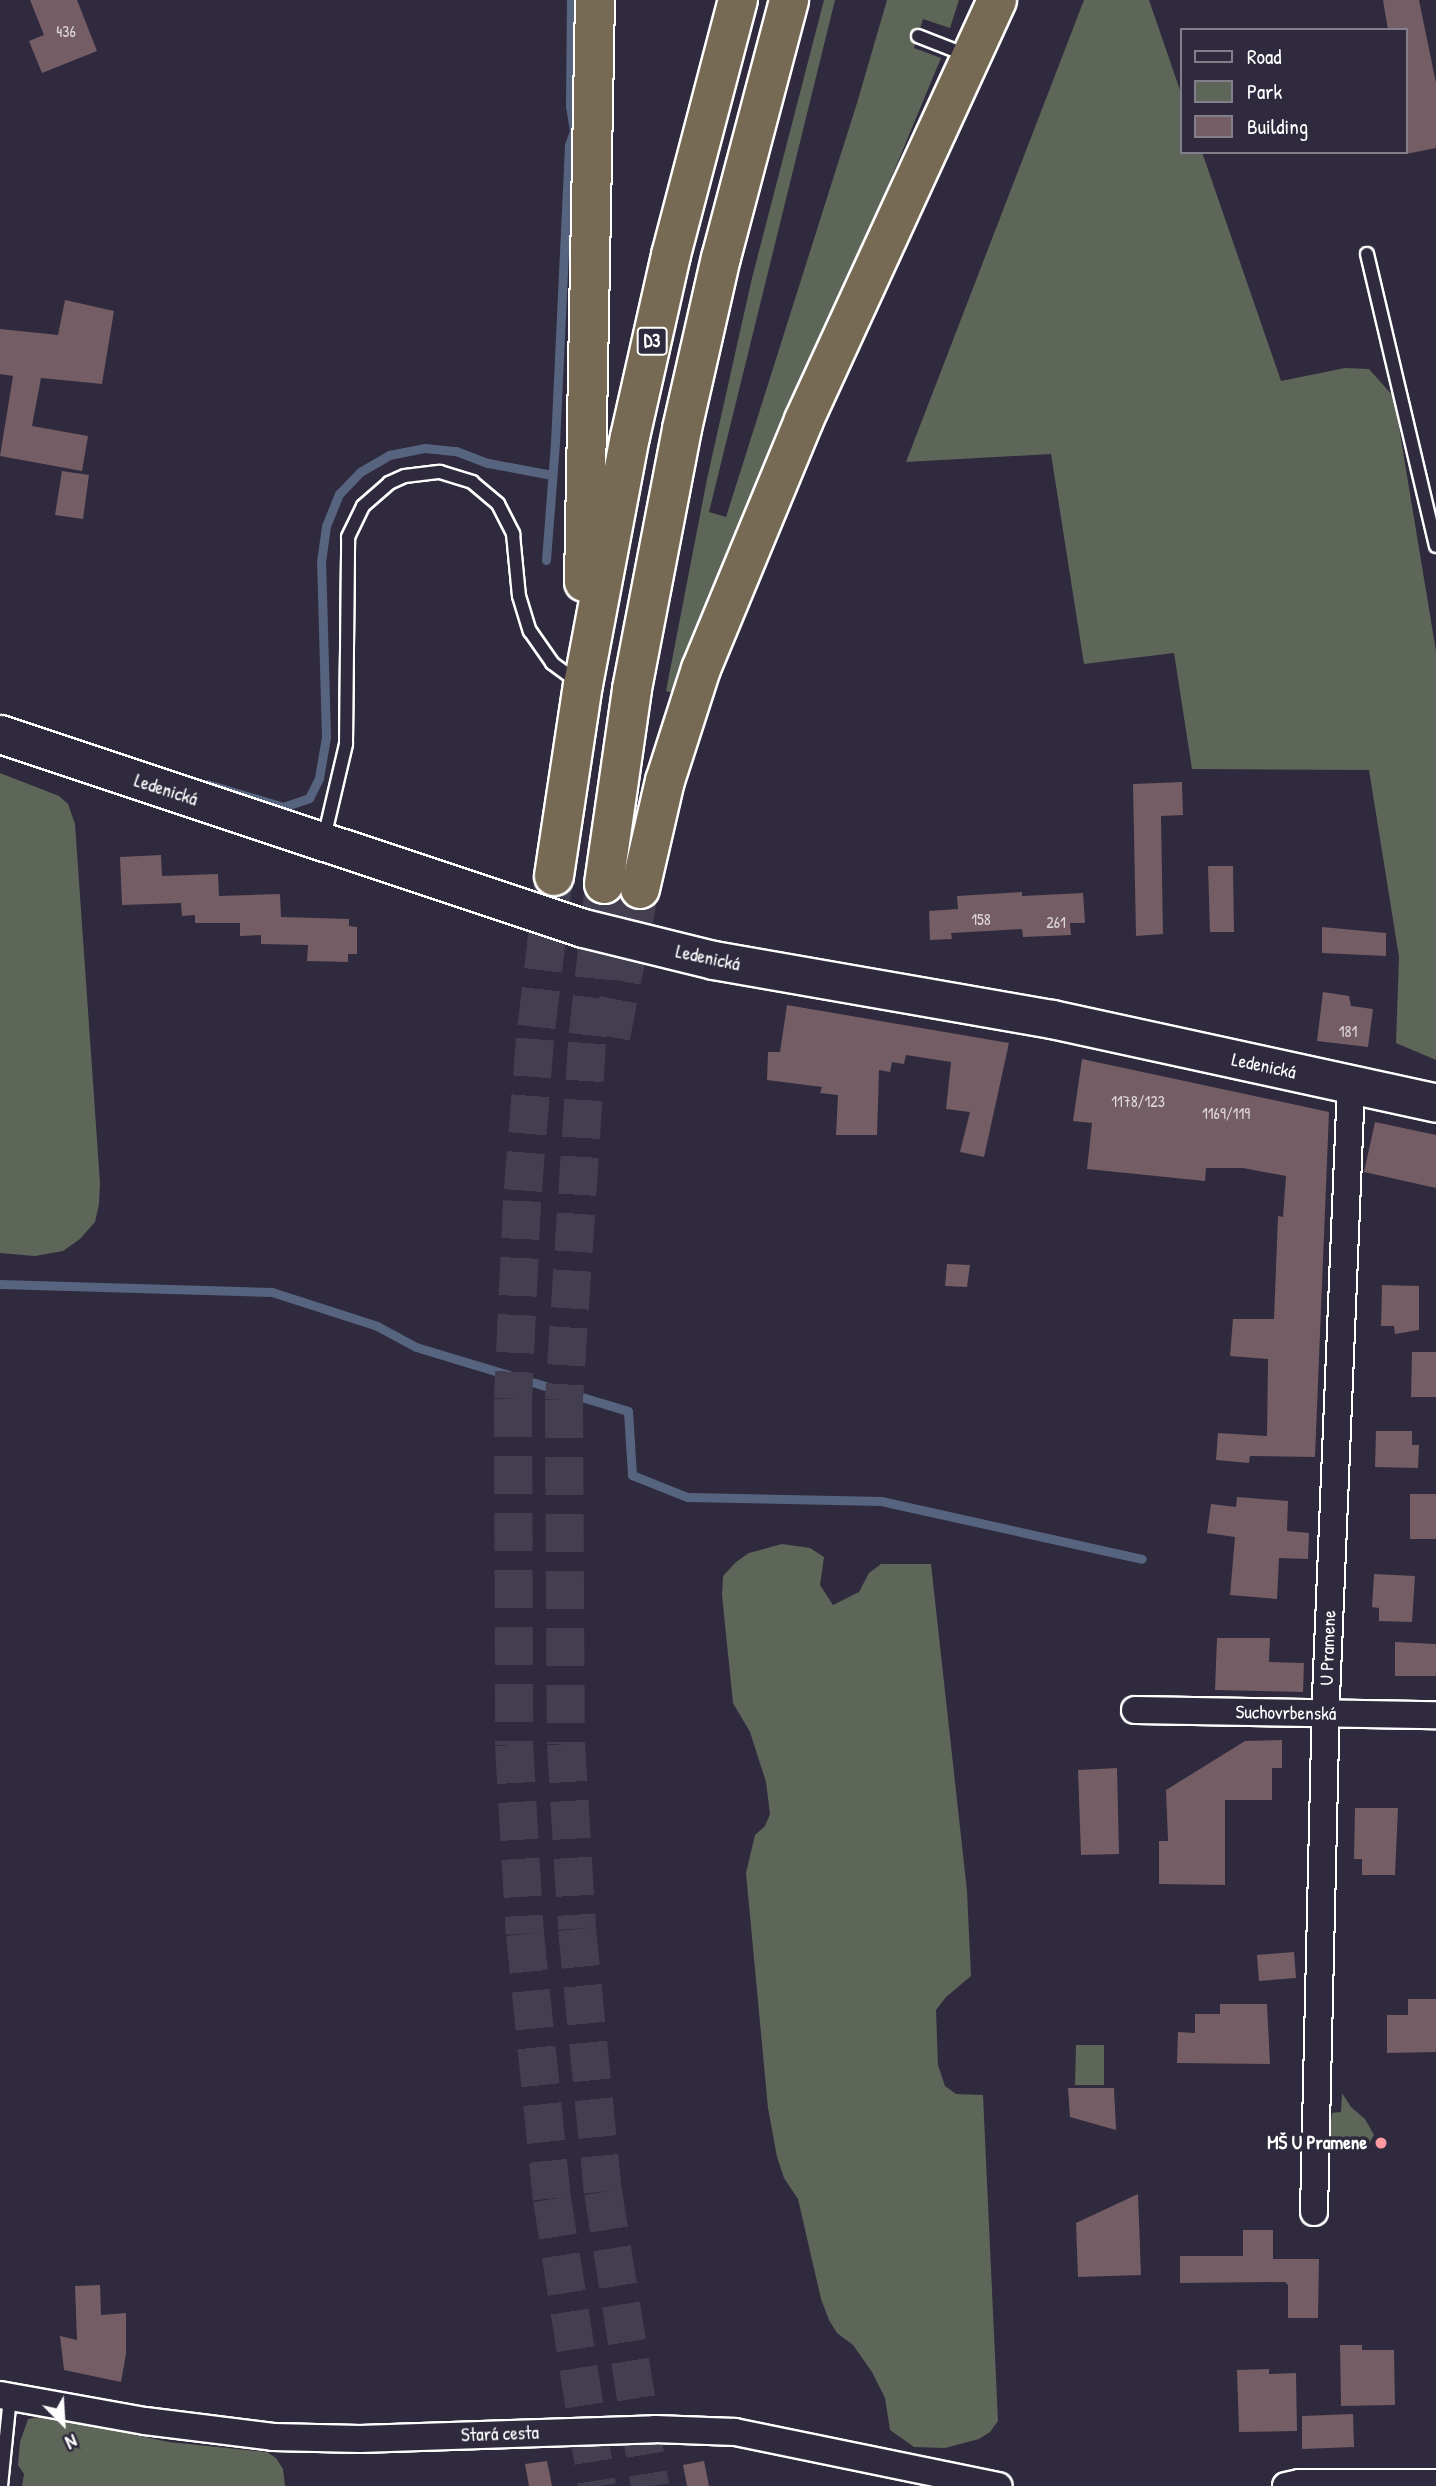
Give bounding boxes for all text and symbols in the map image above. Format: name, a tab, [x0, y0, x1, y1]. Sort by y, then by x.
house number: 436	[56, 21, 76, 41]
legend	[1180, 28, 1408, 154]
text: Road	[1247, 42, 1281, 71]
text: Park	[1247, 77, 1282, 106]
text: Building	[1247, 112, 1308, 141]
road number: D3	[636, 326, 668, 356]
street label: Ledenická	[131, 769, 201, 811]
house number: 158	[971, 909, 991, 929]
house number: 261	[1046, 912, 1066, 932]
street label: Ledenická	[674, 940, 742, 976]
house number: 181	[1339, 1021, 1357, 1041]
street label: Ledenická	[1230, 1048, 1298, 1084]
house number: 1178/123	[1111, 1091, 1165, 1111]
house number: 1169/119	[1202, 1103, 1250, 1123]
street label: U Pramene	[1315, 1610, 1341, 1686]
street label: Suchovrbenská	[1235, 1701, 1337, 1725]
place label: MŠ U Pramene	[1267, 2132, 1367, 2154]
marker: MŠ U Pramene	[1373, 2135, 1389, 2151]
north arrow	[28, 2388, 98, 2458]
street label: Stará cesta	[461, 2421, 539, 2447]
text: N	[62, 2428, 81, 2456]

